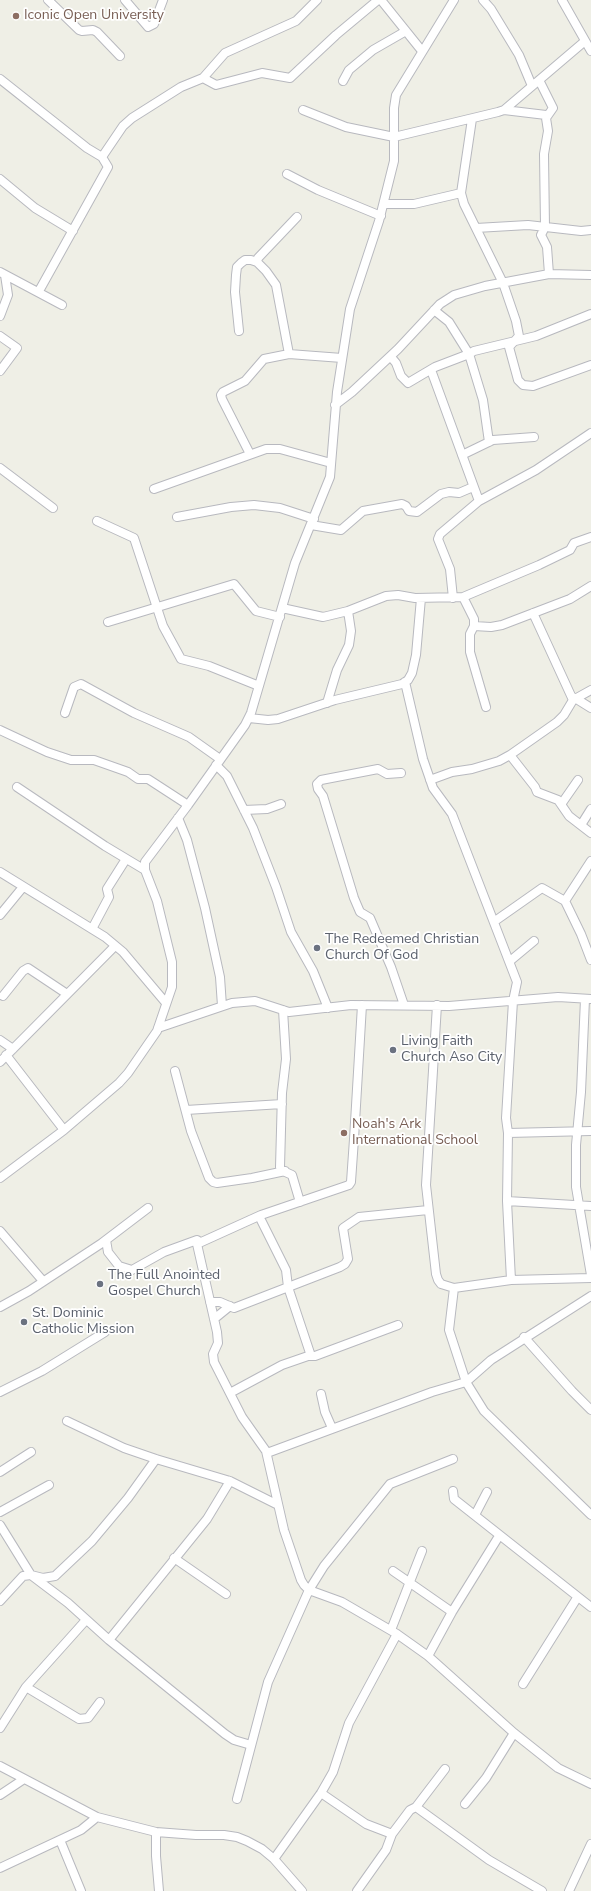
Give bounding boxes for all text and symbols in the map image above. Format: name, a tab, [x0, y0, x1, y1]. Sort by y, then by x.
place label: Iconic Open University	[24, 8, 164, 24]
marker: Iconic Open University	[11, 11, 21, 21]
place label: The Redeemed Christian Church Of God	[325, 932, 479, 964]
marker: The Redeemed Christian Church Of God	[312, 943, 322, 953]
place label: Living Faith Church Aso City	[401, 1034, 502, 1066]
marker: Living Faith Church Aso City	[388, 1045, 398, 1055]
place label: Noah's Ark International School	[352, 1117, 478, 1150]
marker: Noah's Ark International School	[339, 1128, 349, 1138]
place label: The Full Anointed Gospel Church	[108, 1268, 220, 1300]
marker: The Full Anointed Gospel Church	[95, 1279, 105, 1289]
place label: St. Dominic Catholic Mission	[32, 1306, 134, 1338]
marker: St. Dominic Catholic Mission	[19, 1317, 29, 1327]

